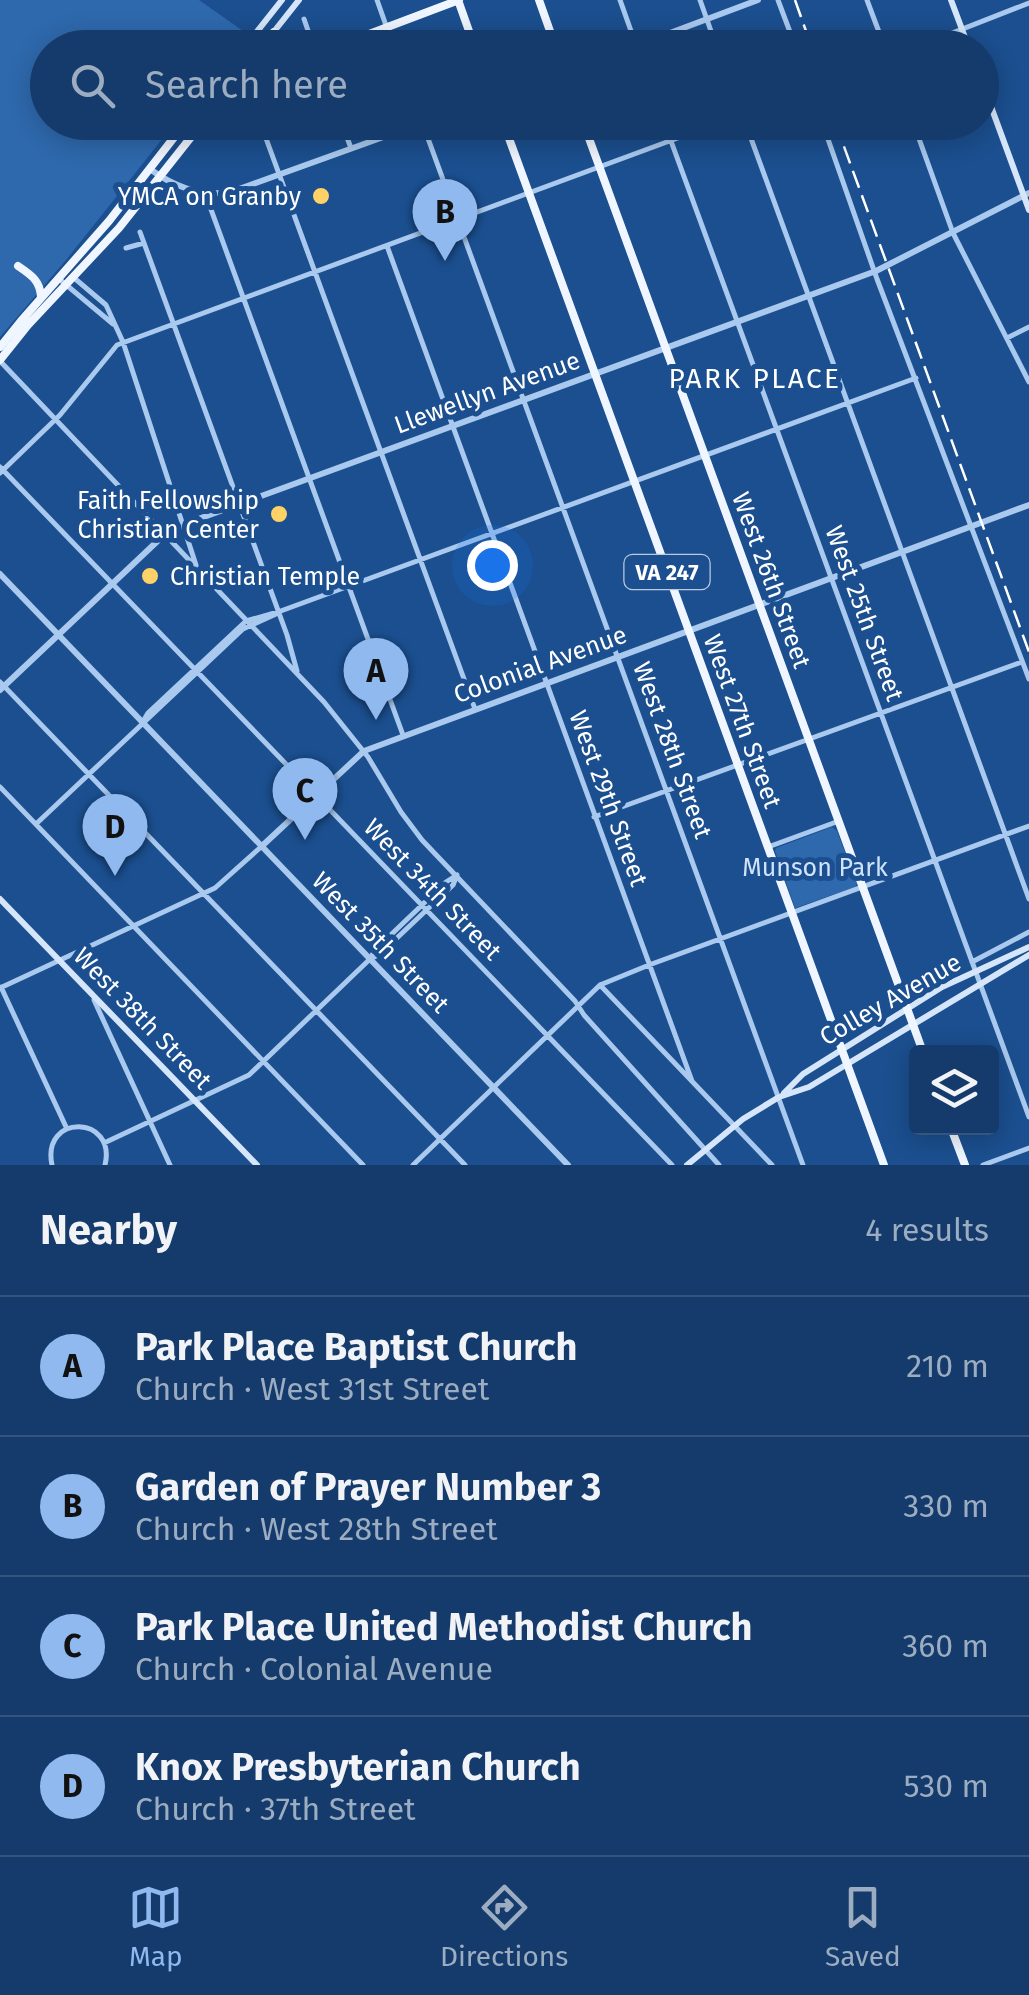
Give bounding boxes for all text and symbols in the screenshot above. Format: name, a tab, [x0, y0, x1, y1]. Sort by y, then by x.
search box	[30, 30, 999, 140]
icon: search	[65, 58, 120, 113]
text: Search here	[145, 62, 348, 108]
pin: B	[412, 178, 478, 261]
place label: YMCA on Granby	[118, 182, 302, 212]
marker: YMCA on Granby	[310, 185, 332, 207]
street label: Llewellyn Avenue	[390, 345, 584, 440]
district label: PARK PLACE	[668, 362, 842, 395]
place label: Faith Fellowship Christian Center	[77, 486, 259, 545]
street label: West 26th Street	[725, 488, 817, 673]
marker: Faith Fellowship Christian Center	[268, 503, 290, 525]
street label: West 25th Street	[818, 522, 910, 706]
your location	[467, 540, 518, 591]
road number: VA 247	[624, 555, 710, 589]
place label: Christian Temple	[170, 562, 360, 592]
marker: Christian Temple	[139, 565, 161, 587]
street label: Colonial Avenue	[450, 620, 631, 710]
street label: West 27th Street	[697, 630, 788, 813]
pin: A	[344, 638, 408, 720]
street label: West 28th Street	[626, 658, 718, 844]
street label: West 29th Street	[562, 706, 654, 891]
pin: C	[272, 758, 338, 840]
pin: D	[82, 794, 148, 876]
street label: West 34th Street	[357, 813, 508, 967]
park label: Munson Park	[742, 853, 888, 883]
street label: West 35th Street	[305, 866, 456, 1020]
street label: West 38th Street	[67, 941, 218, 1097]
street label: Colley Avenue	[815, 947, 966, 1052]
map controls	[909, 1045, 999, 1135]
button: layers	[909, 1045, 999, 1135]
text: Nearby	[40, 1205, 177, 1255]
text: 4 results	[865, 1211, 989, 1249]
text: Park Place Baptist Church	[135, 1324, 577, 1370]
text: A	[63, 1347, 82, 1385]
text: 210 m	[906, 1347, 989, 1385]
text: Church · West 31st Street	[135, 1370, 489, 1408]
text: Garden of Prayer Number 3	[135, 1464, 601, 1510]
text: B	[63, 1487, 82, 1525]
text: 330 m	[903, 1487, 989, 1525]
text: Church · West 28th Street	[135, 1510, 498, 1548]
text: Park Place United Methodist Church	[135, 1604, 752, 1650]
text: C	[63, 1627, 82, 1665]
text: 360 m	[902, 1627, 989, 1665]
text: Church · Colonial Avenue	[135, 1650, 493, 1688]
text: Knox Presbyterian Church	[135, 1744, 581, 1790]
text: D	[62, 1767, 83, 1805]
text: 530 m	[903, 1767, 989, 1805]
text: Church · 37th Street	[135, 1790, 416, 1828]
tab: Map	[128, 1880, 183, 1973]
tab: Directions	[440, 1880, 568, 1973]
tab: Saved	[825, 1880, 901, 1973]

